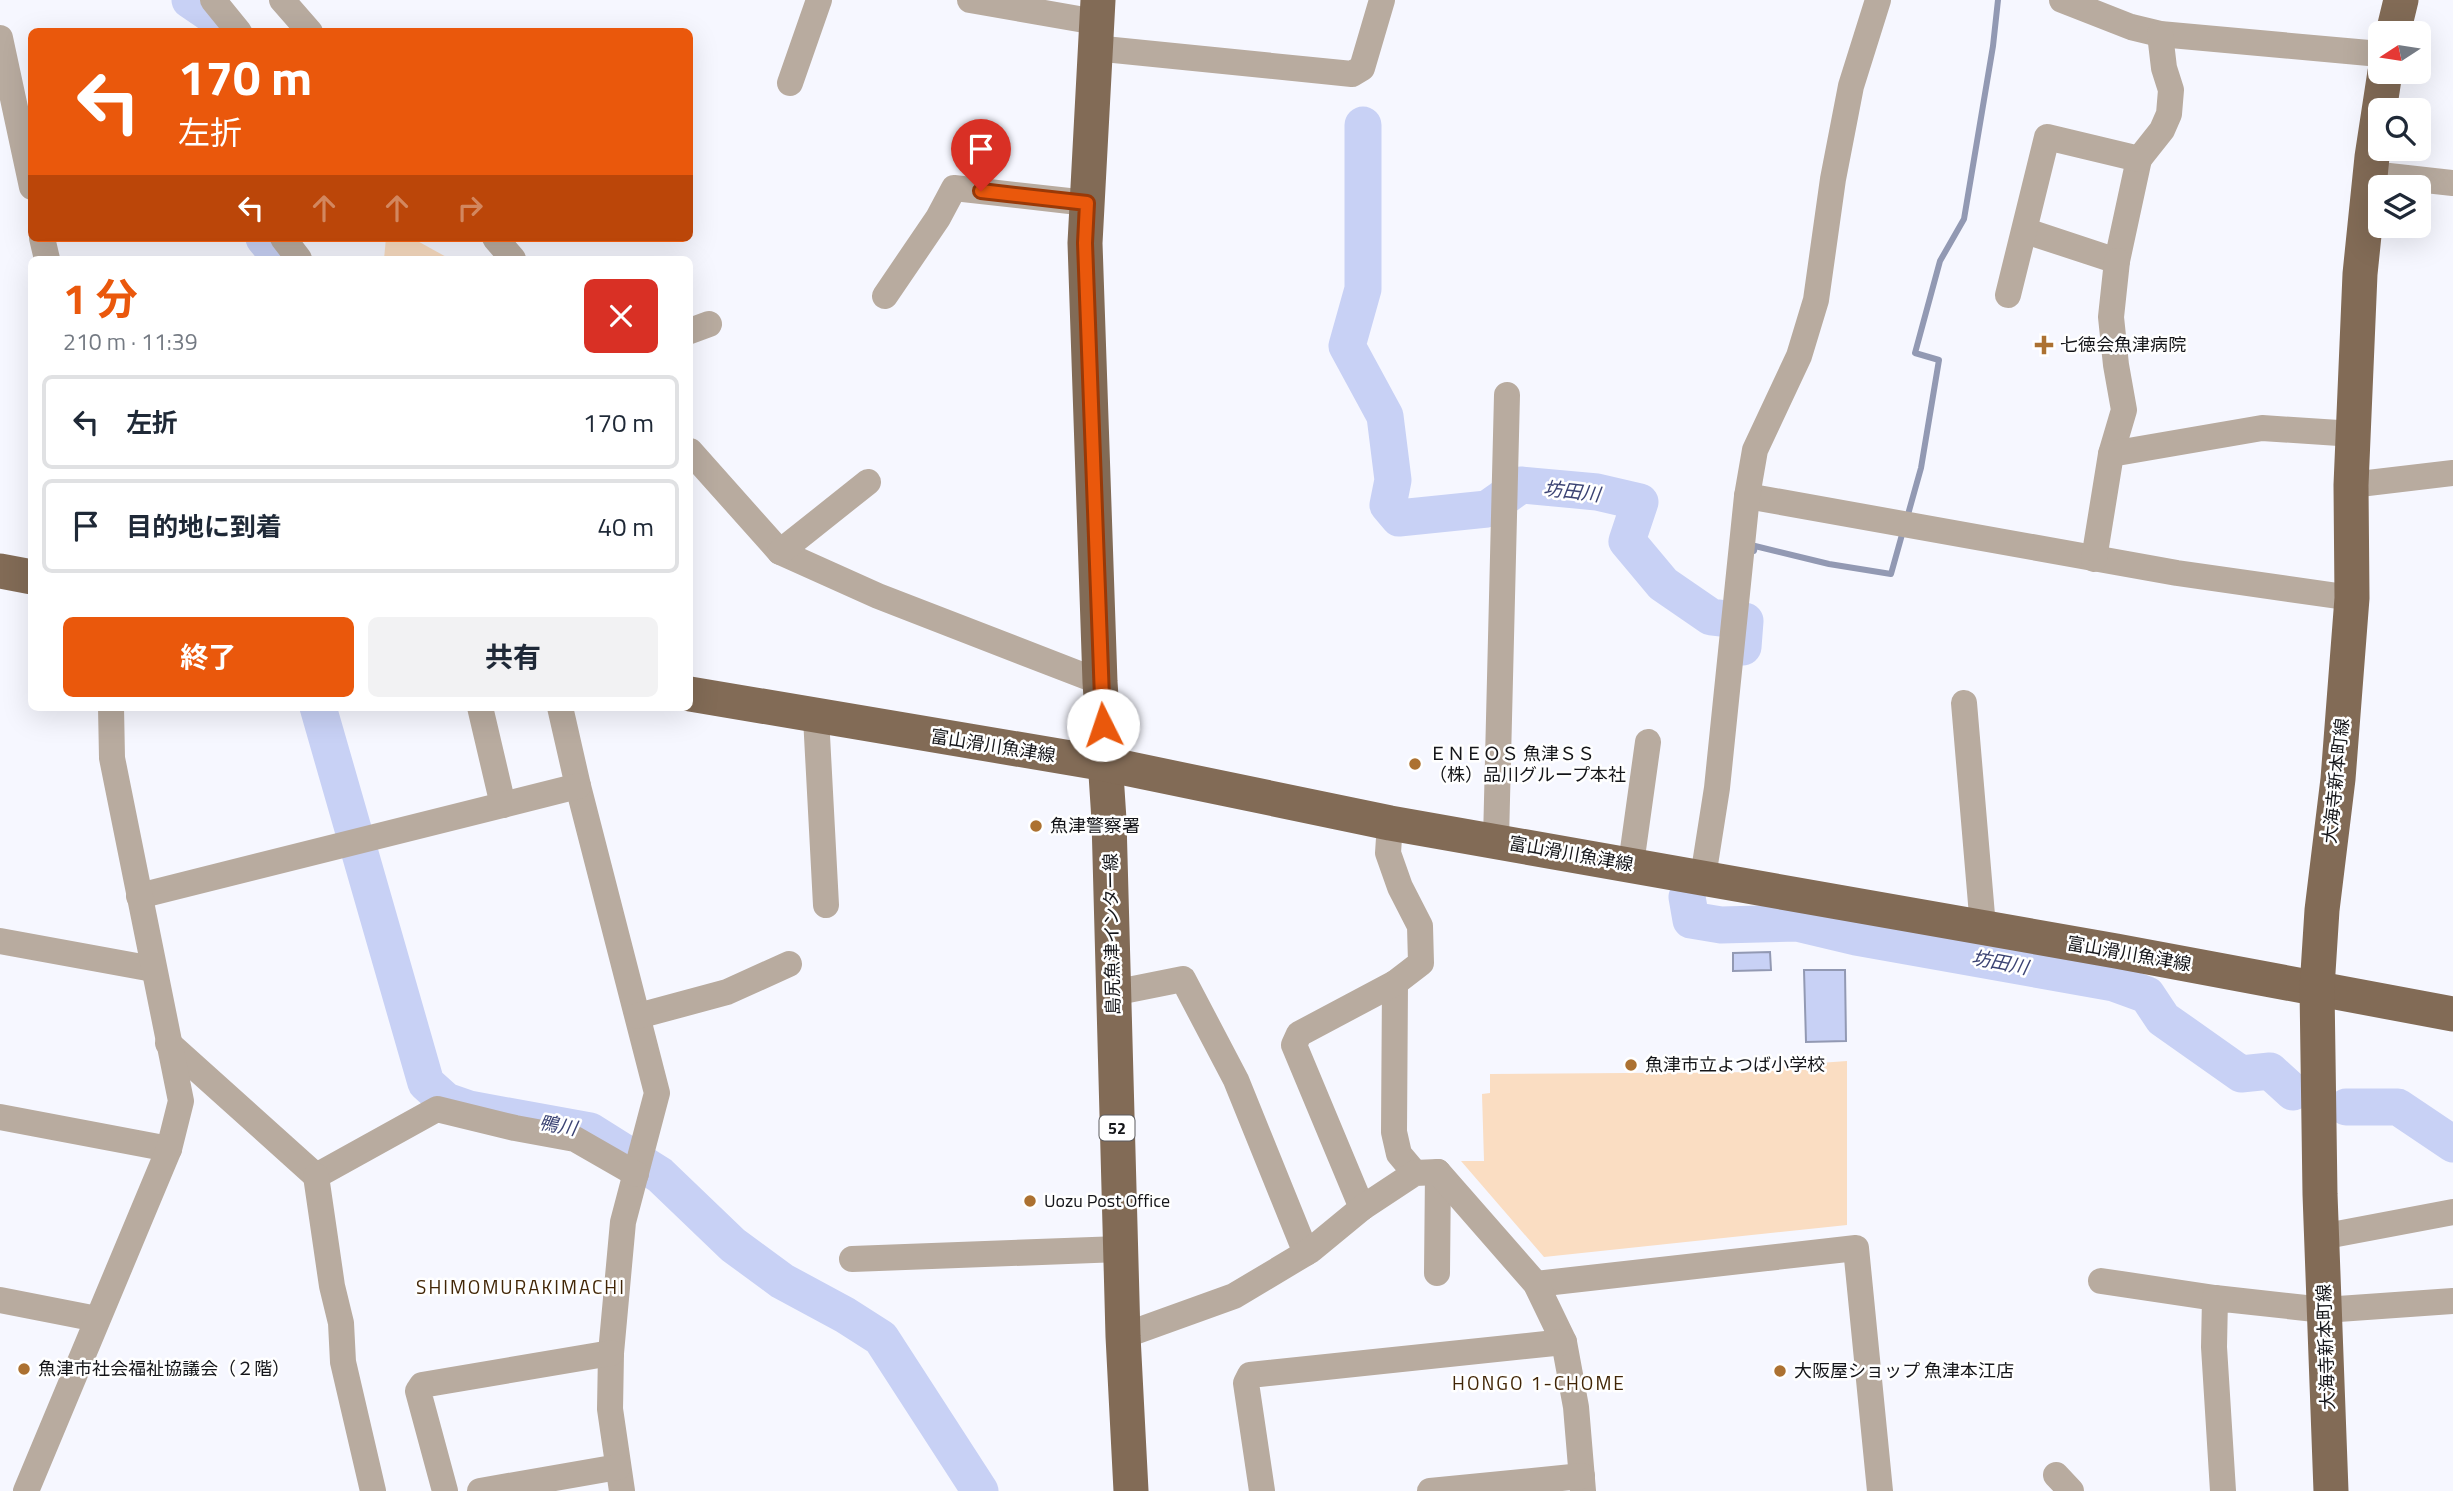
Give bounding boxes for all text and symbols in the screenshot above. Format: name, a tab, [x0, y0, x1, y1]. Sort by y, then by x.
north arrow	[2368, 21, 2431, 84]
map controls	[2368, 21, 2431, 238]
text: 170 m	[178, 39, 312, 114]
icon: left	[63, 56, 154, 147]
button: search	[2368, 98, 2431, 161]
text: 左折	[178, 108, 242, 156]
pin	[951, 119, 1011, 191]
icon: arrive	[962, 130, 1000, 168]
button: layers	[2368, 175, 2431, 238]
icon: left	[232, 189, 270, 227]
icon: ahead	[305, 189, 343, 227]
icon: ahead	[378, 189, 416, 227]
icon: right	[451, 189, 489, 227]
text: 1 分	[63, 266, 138, 330]
button: close	[584, 279, 658, 353]
text: 210 m · 11:39	[63, 324, 198, 359]
place label: 七徳会魚津病院	[2060, 331, 2186, 358]
marker: 七徳会魚津病院	[2034, 335, 2054, 355]
icon: left	[67, 403, 105, 441]
text: 左折	[126, 403, 178, 442]
text: 170 m	[583, 403, 654, 442]
water label: 坊田川	[1542, 473, 1604, 509]
icon: arrive	[67, 507, 105, 545]
text: 目的地に到着	[126, 507, 282, 546]
text: 40 m	[597, 507, 654, 546]
button: 終了	[63, 617, 354, 697]
button: 共有	[368, 617, 658, 697]
position arrow	[1066, 688, 1140, 762]
street label: 大海寺新本町線	[2315, 717, 2356, 845]
street label: 富山滑川魚津線	[929, 722, 1057, 769]
place label: ＥＮＥＯＳ 魚津ＳＳ （株）品川グループ本社	[1429, 740, 1626, 788]
marker: ＥＮＥＯＳ 魚津ＳＳ （株）品川グループ本社	[1407, 756, 1423, 772]
place label: 魚津警察署	[1050, 812, 1140, 839]
marker: 魚津警察署	[1028, 818, 1044, 834]
street label: 富山滑川魚津線	[1507, 829, 1635, 878]
street label: 島尻魚津インター線	[1097, 853, 1126, 1015]
street label: 富山滑川魚津線	[2065, 929, 2193, 978]
water label: 坊田川	[1969, 942, 2033, 982]
place label: 魚津市立よつば小学校	[1645, 1051, 1825, 1078]
marker: 魚津市立よつば小学校	[1623, 1057, 1639, 1073]
water label: 鴨川	[537, 1107, 581, 1142]
road number: 52	[1100, 1116, 1134, 1140]
place label: Uozu Post Office	[1044, 1187, 1170, 1214]
marker: Uozu Post Office	[1022, 1193, 1038, 1209]
district label: SHIMOMURAKIMACHI	[416, 1272, 626, 1301]
street label: 大海寺新本町線	[2310, 1284, 2341, 1410]
place label: 魚津市社会福祉協議会（２階）	[38, 1355, 290, 1382]
place label: 大阪屋ショップ 魚津本江店	[1794, 1357, 2014, 1384]
marker: 魚津市社会福祉協議会（２階）	[16, 1361, 32, 1377]
marker: 大阪屋ショップ 魚津本江店	[1772, 1363, 1788, 1379]
district label: HONGO 1-CHOME	[1452, 1368, 1626, 1397]

